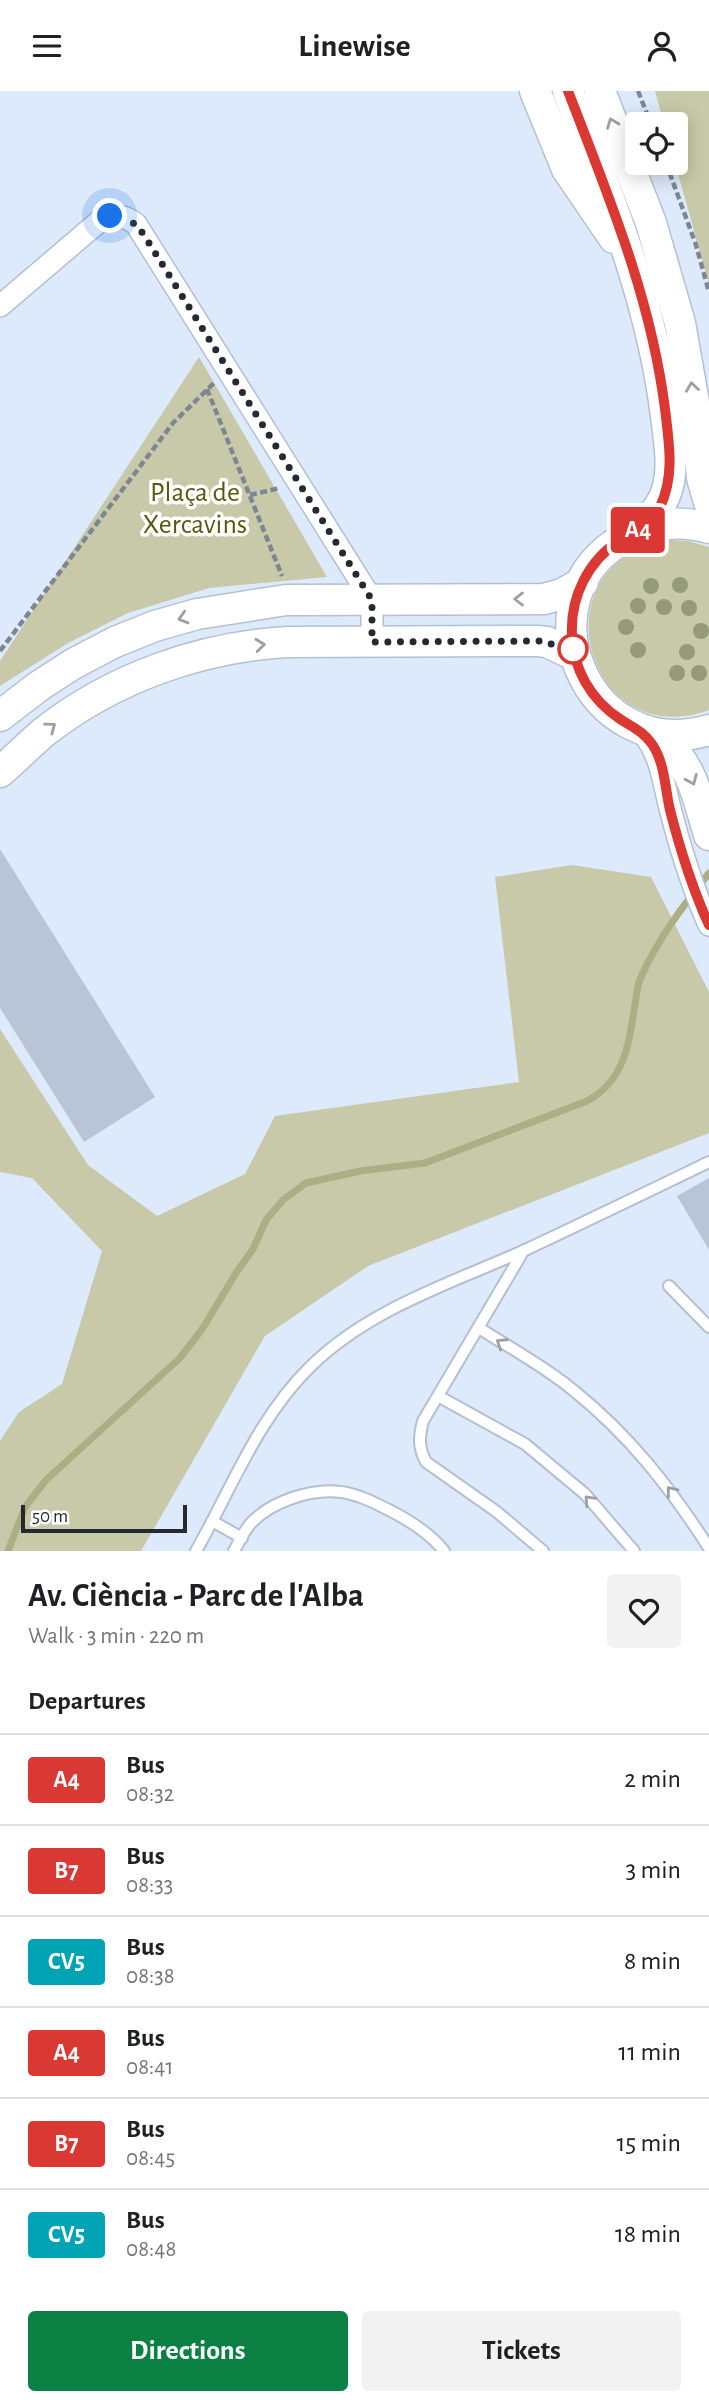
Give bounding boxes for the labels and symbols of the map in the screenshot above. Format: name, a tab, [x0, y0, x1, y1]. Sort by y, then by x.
one-way arrow	[607, 117, 621, 129]
your location	[92, 198, 127, 233]
one-way arrow	[685, 381, 700, 393]
park label: Plaça de Xercavins	[143, 479, 247, 539]
line badge: A4	[606, 507, 670, 553]
one-way arrow	[513, 591, 524, 607]
one-way arrow	[177, 609, 189, 624]
unlabelled marker	[558, 634, 588, 664]
one-way arrow	[255, 637, 266, 652]
one-way arrow	[44, 723, 56, 736]
one-way arrow	[684, 772, 698, 785]
one-way arrow	[496, 1338, 509, 1351]
one-way arrow	[667, 1486, 679, 1499]
one-way arrow	[584, 1495, 597, 1508]
scale bar	[21, 1502, 187, 1534]

